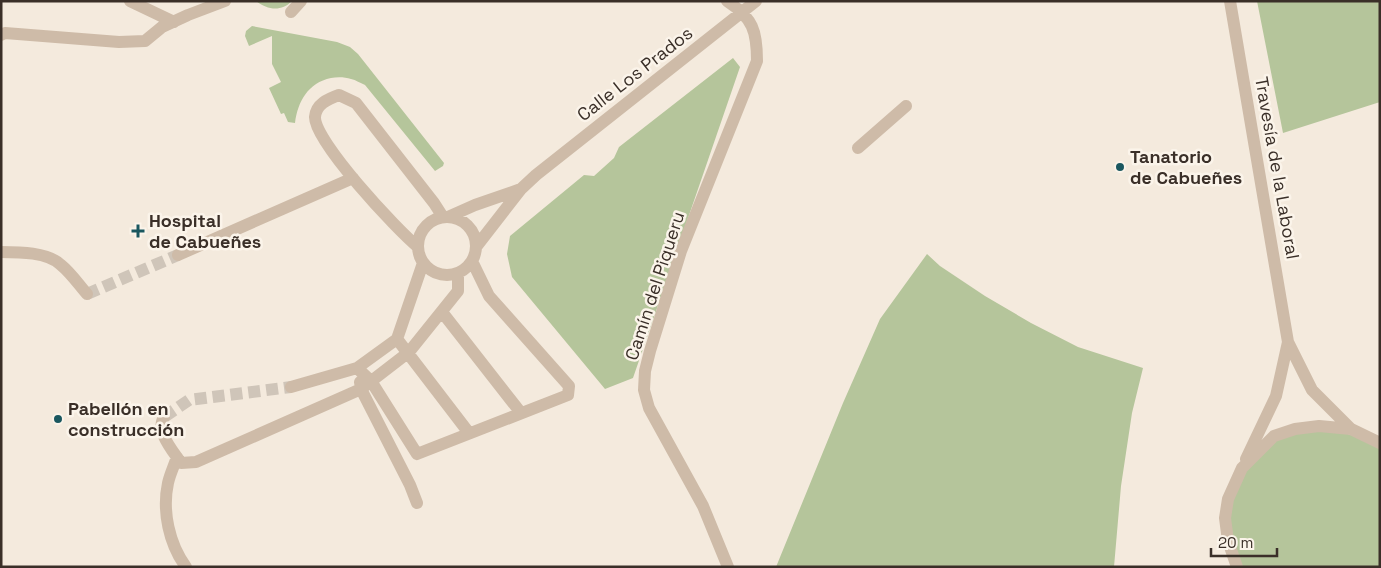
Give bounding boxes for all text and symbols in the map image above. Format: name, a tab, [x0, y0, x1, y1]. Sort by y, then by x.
street label: Calle Los Prados	[572, 21, 697, 126]
street label: Travesía de la Laboral	[1250, 75, 1305, 261]
place label: Tanatorio de Cabueñes	[1130, 145, 1242, 189]
marker: Tanatorio de Cabueñes	[1114, 161, 1126, 173]
place label: Hospital de Cabueñes	[149, 209, 261, 253]
street label: Camín del Piqueru	[620, 209, 689, 363]
marker: Hospital de Cabueñes	[131, 224, 145, 238]
place label: Pabellón en construcción	[68, 397, 184, 441]
marker: Pabellón en construcción	[52, 413, 64, 425]
scale bar	[1211, 526, 1277, 558]
text: 20 m	[1218, 533, 1253, 552]

